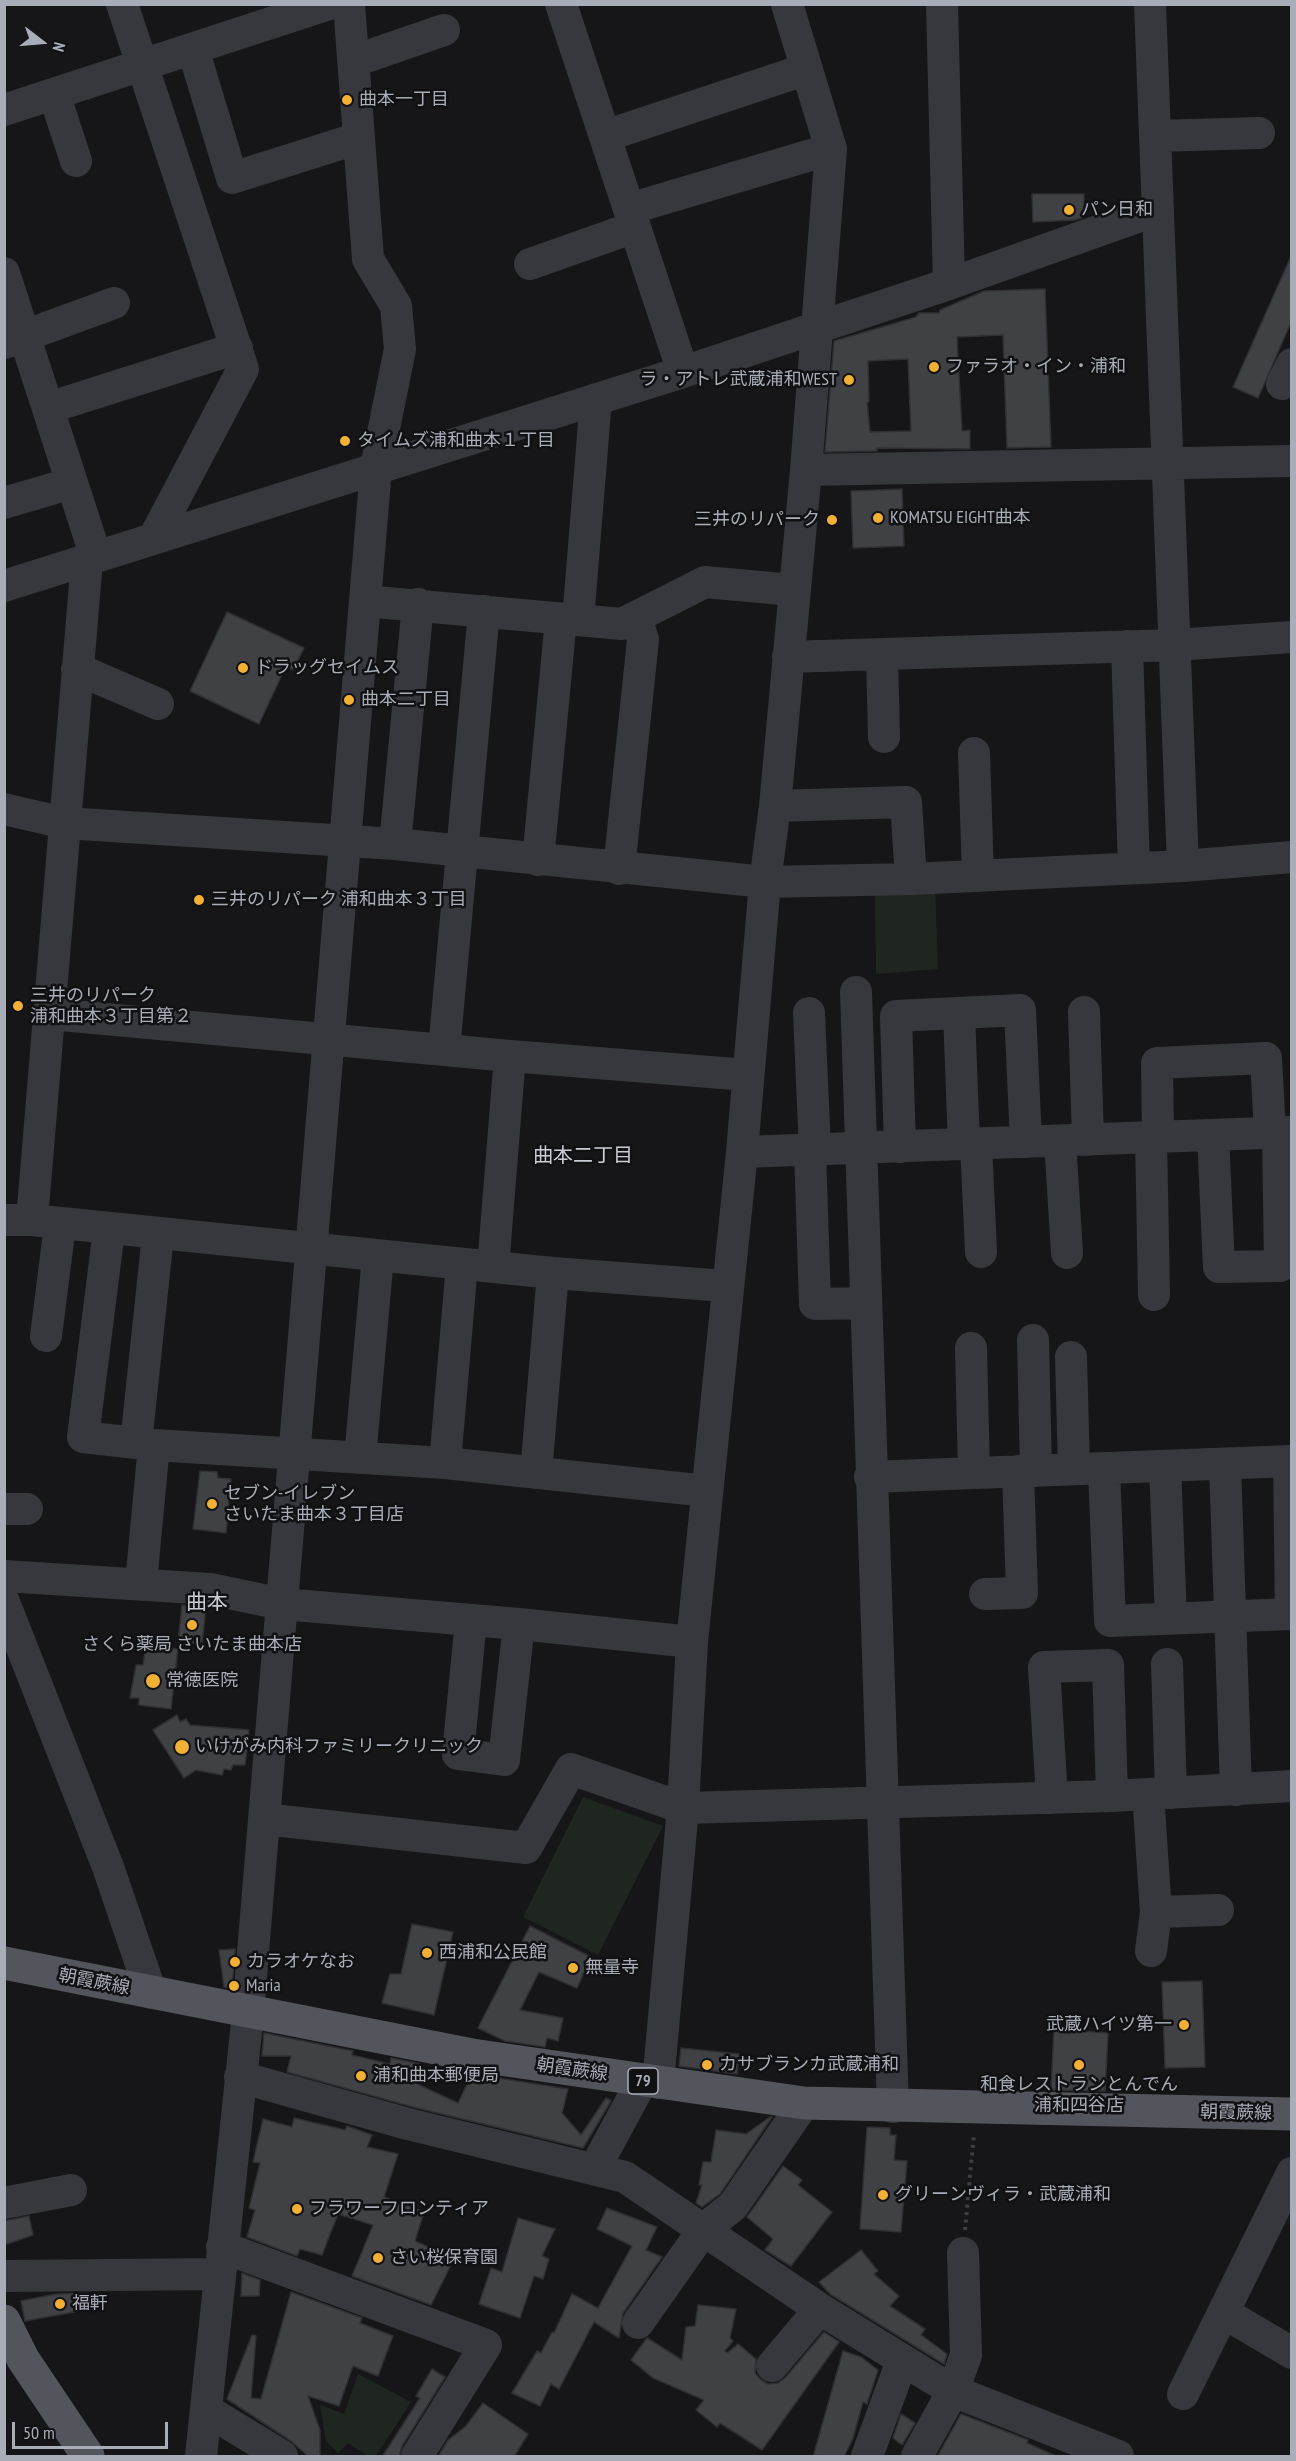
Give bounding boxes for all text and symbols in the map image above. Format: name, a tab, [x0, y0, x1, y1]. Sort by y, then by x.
north arrow	[12, 12, 72, 72]
text: N	[49, 40, 70, 54]
place label: 曲本一丁目	[359, 89, 449, 111]
marker: 曲本一丁目	[340, 93, 354, 107]
place label: パン日和	[1081, 199, 1153, 221]
marker: パン日和	[1062, 203, 1076, 217]
place label: ファラオ・イン・浦和	[946, 356, 1126, 378]
marker: ファラオ・イン・浦和	[927, 360, 941, 374]
place label: ラ・アトレ武蔵浦和WEST	[639, 369, 837, 391]
marker: ラ・アトレ武蔵浦和WEST	[842, 373, 856, 387]
place label: タイムズ浦和曲本１丁目	[357, 430, 555, 452]
marker: タイムズ浦和曲本１丁目	[338, 434, 352, 448]
place label: KOMATSU EIGHT曲本	[890, 507, 1031, 529]
place label: 三井のリパーク	[694, 509, 820, 531]
marker: KOMATSU EIGHT曲本	[871, 511, 885, 525]
marker: 三井のリパーク	[825, 513, 839, 527]
place label: ドラッグセイムス	[255, 657, 399, 679]
marker: ドラッグセイムス	[236, 661, 250, 675]
place label: 曲本二丁目	[361, 689, 451, 711]
marker: 曲本二丁目	[342, 693, 356, 707]
place label: 三井のリパーク 浦和曲本３丁目	[211, 889, 467, 911]
marker: 三井のリパーク 浦和曲本３丁目	[192, 893, 206, 907]
place label: 三井のリパーク 浦和曲本３丁目第２	[30, 985, 192, 1028]
marker: 三井のリパーク 浦和曲本３丁目第２	[11, 999, 25, 1013]
district label: 曲本二丁目	[533, 1144, 633, 1168]
place label: セブン-イレブン さいたま曲本３丁目店	[224, 1483, 404, 1526]
marker: セブン-イレブン さいたま曲本３丁目店	[205, 1497, 219, 1511]
district label: 曲本	[186, 1590, 228, 1616]
marker: さくら薬局 さいたま曲本店	[185, 1618, 199, 1632]
place label: さくら薬局 さいたま曲本店	[82, 1634, 302, 1656]
place label: 常徳医院	[166, 1670, 238, 1692]
marker: 常徳医院	[144, 1672, 162, 1690]
place label: いけがみ内科ファミリークリニック	[195, 1736, 483, 1758]
marker: いけがみ内科ファミリークリニック	[173, 1738, 191, 1756]
place label: 西浦和公民館	[439, 1942, 547, 1964]
marker: 西浦和公民館	[420, 1946, 434, 1960]
place label: カラオケなお	[247, 1951, 355, 1973]
marker: カラオケなお	[228, 1955, 242, 1969]
place label: 無量寺	[585, 1957, 639, 1979]
marker: 無量寺	[566, 1961, 580, 1975]
street label: 朝霞蕨線	[57, 1965, 131, 1999]
place label: Maria	[246, 1975, 281, 1997]
marker: Maria	[227, 1979, 241, 1993]
place label: 武蔵ハイツ第一	[1046, 2014, 1172, 2036]
marker: 武蔵ハイツ第一	[1177, 2018, 1191, 2032]
street label: 朝霞蕨線	[535, 2054, 609, 2086]
place label: カサブランカ武蔵浦和	[719, 2054, 899, 2076]
marker: カサブランカ武蔵浦和	[700, 2058, 714, 2072]
marker: 和食レストランとんでん 浦和四谷店	[1072, 2058, 1086, 2072]
place label: 浦和曲本郵便局	[373, 2065, 499, 2087]
road number: 79	[628, 2068, 658, 2094]
marker: 浦和曲本郵便局	[354, 2069, 368, 2083]
place label: 和食レストランとんでん 浦和四谷店	[980, 2074, 1178, 2116]
street label: 朝霞蕨線	[1200, 2102, 1272, 2124]
place label: グリーンヴィラ・武蔵浦和	[895, 2184, 1111, 2206]
marker: グリーンヴィラ・武蔵浦和	[876, 2188, 890, 2202]
place label: フラワーフロンティア	[309, 2198, 489, 2220]
marker: フラワーフロンティア	[290, 2202, 304, 2216]
place label: さい桜保育園	[390, 2247, 498, 2269]
marker: さい桜保育園	[371, 2251, 385, 2265]
place label: 福軒	[72, 2293, 108, 2315]
marker: 福軒	[53, 2297, 67, 2311]
scale bar	[15, 2410, 171, 2448]
text: 50 m	[23, 2421, 55, 2444]

